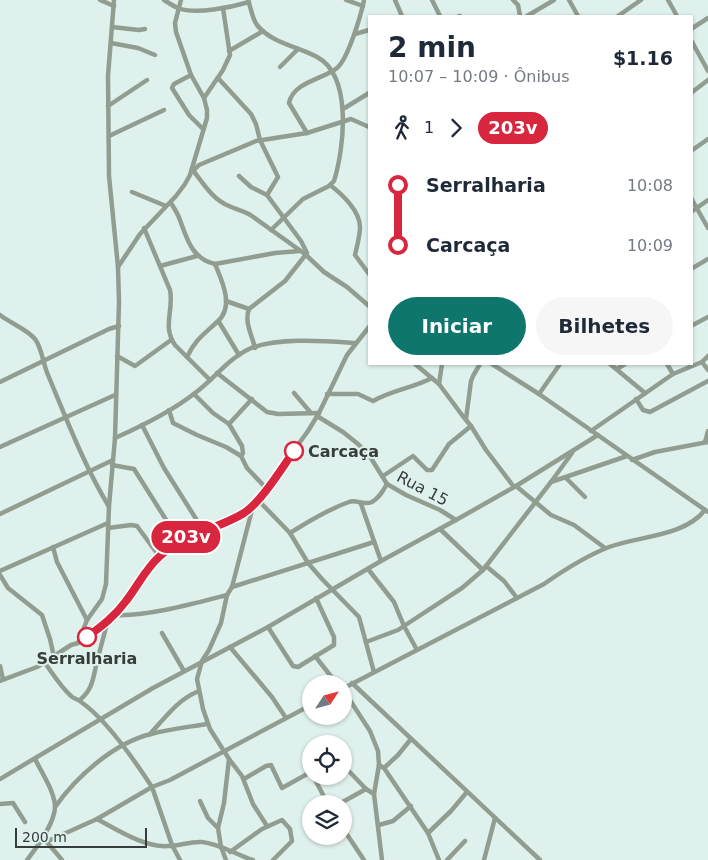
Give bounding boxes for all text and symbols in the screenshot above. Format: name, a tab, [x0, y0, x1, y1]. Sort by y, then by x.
text: 2 min	[388, 31, 476, 64]
text: $1.16	[613, 47, 673, 69]
text: 10:07 – 10:09 · Ônibus	[388, 67, 569, 86]
icon: walk	[388, 114, 416, 142]
icon: forward	[442, 114, 470, 142]
text: 203v	[488, 117, 538, 138]
text: 1	[424, 118, 434, 137]
text: Serralharia	[426, 174, 546, 196]
text: 10:08	[627, 176, 673, 195]
text: Carcaça	[426, 234, 510, 256]
text: 10:09	[627, 236, 673, 255]
button: Iniciar	[388, 297, 526, 355]
button: Bilhetes	[536, 297, 673, 355]
marker: Carcaça	[284, 441, 304, 461]
place label: Carcaça	[308, 442, 379, 461]
street label: Rua 15	[394, 467, 452, 510]
line badge: 203v	[151, 521, 221, 553]
text: 203v	[161, 526, 211, 547]
marker: Serralharia	[77, 627, 97, 647]
place label: Serralharia	[37, 649, 137, 668]
north arrow	[302, 675, 352, 725]
map controls	[302, 675, 352, 845]
button: locate	[302, 735, 352, 785]
button: layers	[302, 795, 352, 845]
scale bar	[15, 825, 148, 848]
text: 200 m	[22, 829, 67, 845]

